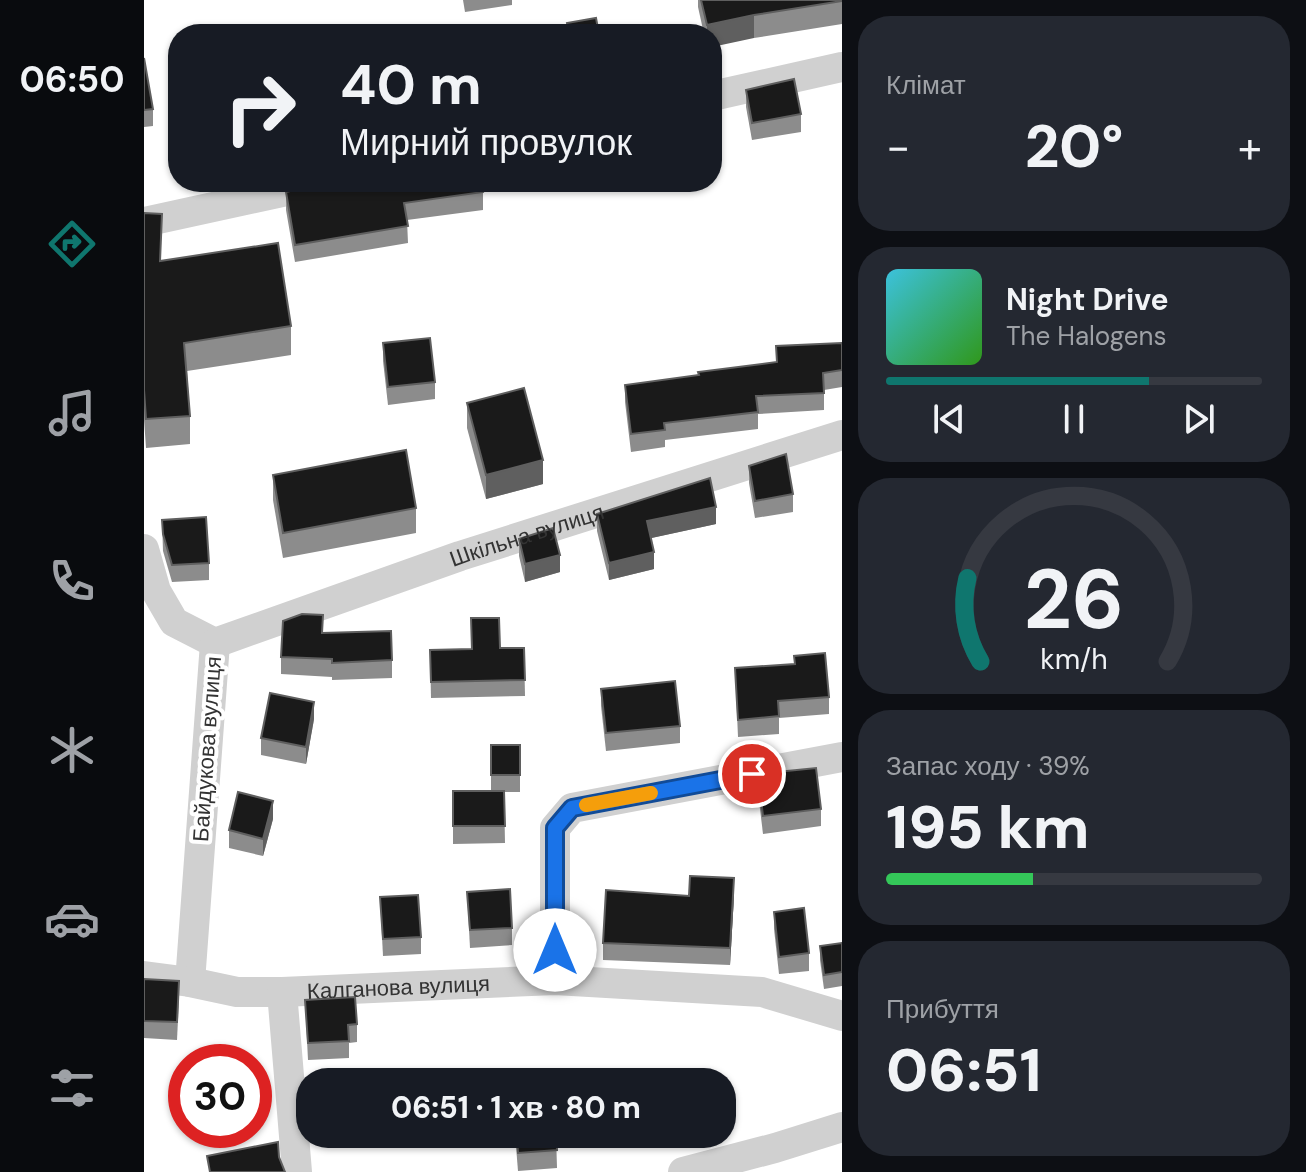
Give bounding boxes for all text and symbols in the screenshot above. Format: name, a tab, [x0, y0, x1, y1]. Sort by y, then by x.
text: 40 m	[340, 48, 482, 121]
text: 06:50	[19, 56, 125, 103]
icon: right	[208, 56, 312, 160]
text: Клімат	[886, 68, 966, 102]
text: 20°	[1025, 107, 1123, 186]
text: −	[886, 118, 910, 176]
text: +	[1238, 118, 1262, 176]
text: Мирний провулок	[340, 119, 632, 166]
icon: directions	[44, 216, 100, 272]
text: Night Drive	[1006, 280, 1169, 319]
text: The Halogens	[1006, 319, 1166, 353]
icon: music	[44, 385, 100, 441]
icon: previous	[927, 397, 971, 441]
icon: pause	[1052, 397, 1096, 441]
icon: next	[1177, 397, 1221, 441]
street label: Шкільна вулиця	[445, 497, 608, 573]
text: 26	[1024, 545, 1124, 654]
icon: phone	[44, 553, 100, 609]
text: km/h	[1040, 641, 1108, 678]
street label: Байдукова вулиця	[186, 655, 228, 843]
icon: climate	[44, 722, 100, 778]
pin	[718, 740, 786, 808]
text: Запас ходу · 39%	[886, 749, 1090, 783]
icon: arrive	[730, 752, 774, 796]
text: 195 km	[886, 788, 1089, 867]
icon: car	[44, 891, 100, 947]
position arrow	[513, 908, 597, 992]
street label: Калганова вулиця	[306, 968, 491, 1005]
text: Прибуття	[886, 992, 999, 1026]
text: 06:51	[886, 1031, 1042, 1110]
speed limit sign: 30	[168, 1044, 272, 1148]
icon: filters	[44, 1060, 100, 1116]
text: 06:51 · 1 хв · 80 m	[391, 1088, 641, 1127]

